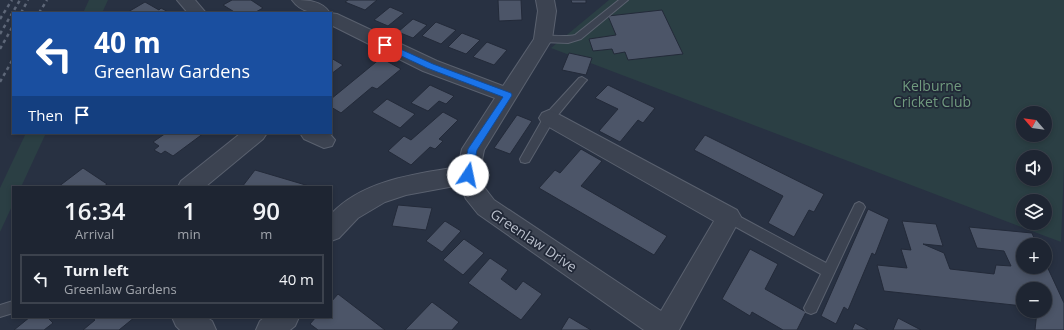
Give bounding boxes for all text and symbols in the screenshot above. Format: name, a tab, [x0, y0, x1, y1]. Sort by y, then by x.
text: 40 m	[94, 23, 161, 61]
icon: left	[28, 28, 80, 80]
pin	[368, 28, 402, 62]
icon: arrive	[374, 34, 396, 56]
text: Greenlaw Gardens	[94, 59, 250, 83]
park label: Kelburne Cricket Club	[893, 76, 971, 111]
icon: arrive	[71, 104, 93, 126]
text: Then	[28, 105, 63, 125]
north arrow	[1016, 106, 1052, 142]
map controls	[1016, 106, 1052, 318]
button: sound	[1016, 150, 1052, 186]
position arrow	[447, 154, 489, 196]
text: 16:34	[64, 194, 125, 227]
text: 1	[182, 194, 196, 227]
text: 90	[253, 194, 280, 227]
button: layers	[1016, 194, 1052, 230]
street label: Greenlaw Drive	[487, 204, 581, 276]
text: Arrival	[75, 225, 114, 243]
text: min	[177, 225, 201, 243]
text: m	[260, 225, 272, 243]
button: +	[1016, 238, 1052, 274]
text: Turn left	[64, 260, 129, 280]
icon: left	[30, 268, 52, 290]
text: 40 m	[279, 269, 314, 289]
text: Greenlaw Gardens	[64, 280, 177, 298]
button: −	[1016, 282, 1052, 318]

